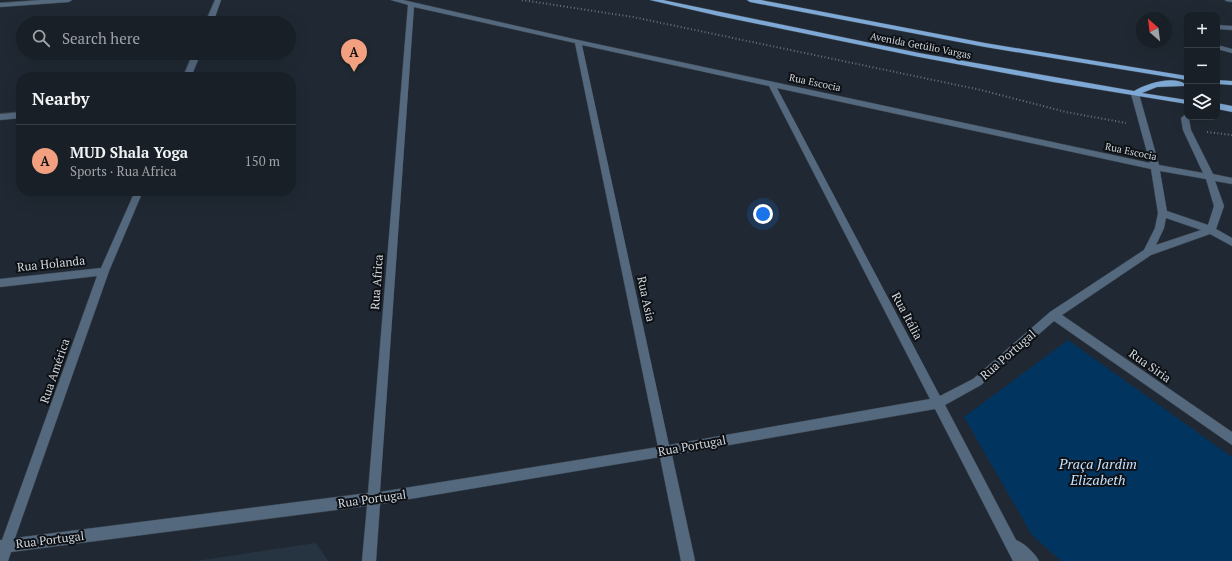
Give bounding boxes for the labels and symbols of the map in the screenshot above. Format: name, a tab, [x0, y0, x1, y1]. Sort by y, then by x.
north arrow	[1136, 12, 1172, 48]
street label: Avenida Getúlio Vargas	[869, 29, 973, 62]
pin: A	[341, 39, 367, 72]
street label: Rua Escocia	[788, 71, 842, 94]
street label: Rua Escocia	[1104, 140, 1158, 163]
your location	[753, 204, 773, 224]
street label: Rua Holanda	[16, 252, 86, 275]
street label: Rua Africa	[367, 254, 386, 310]
street label: Rua Asia	[634, 275, 659, 323]
street label: Rua Itália	[889, 289, 926, 342]
street label: Rua Portugal	[977, 326, 1039, 383]
street label: Rua América	[36, 336, 73, 405]
street label: Rua Siria	[1126, 346, 1174, 385]
street label: Rua Portugal	[657, 432, 728, 459]
park label: Praça Jardim Elizabeth	[1058, 454, 1137, 489]
street label: Rua Portugal	[337, 486, 407, 511]
street label: Rua Portugal	[15, 528, 85, 551]

